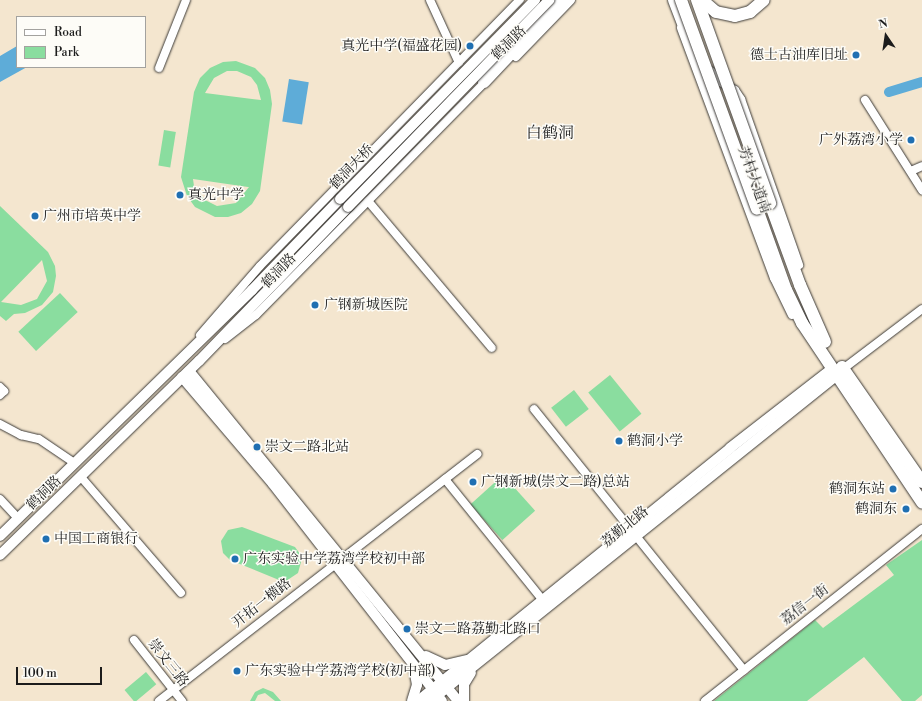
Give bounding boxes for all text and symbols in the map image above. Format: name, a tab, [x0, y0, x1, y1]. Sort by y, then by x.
legend	[16, 16, 146, 68]
north arrow	[866, 16, 906, 56]
text: N	[877, 17, 889, 32]
street label: 鹤洞路	[488, 22, 530, 64]
text: Road	[54, 25, 82, 40]
place label: 真光中学(福盛花园)	[341, 38, 462, 54]
marker: 真光中学(福盛花园)	[465, 41, 475, 51]
text: Park	[54, 45, 79, 60]
place label: 德士古油库旧址	[750, 47, 848, 63]
marker: 德士古油库旧址	[851, 50, 861, 60]
district label: 白鹤洞	[526, 123, 574, 143]
place label: 广外荔湾小学	[819, 132, 903, 148]
marker: 广外荔湾小学	[906, 135, 916, 145]
street label: 鹤洞大桥	[327, 141, 377, 193]
street label: 芳村大道南	[734, 144, 774, 216]
place label: 真光中学	[188, 187, 244, 203]
marker: 真光中学	[175, 190, 185, 200]
place label: 广州市培英中学	[43, 208, 141, 224]
marker: 广州市培英中学	[30, 211, 40, 221]
street label: 鹤洞路	[258, 250, 300, 292]
place label: 广钢新城医院	[324, 297, 408, 313]
marker: 广钢新城医院	[309, 299, 321, 311]
place label: 鹤洞小学	[627, 433, 683, 449]
marker: 鹤洞小学	[614, 436, 624, 446]
place label: 崇文二路北站	[265, 439, 349, 455]
marker: 崇文二路北站	[252, 442, 262, 452]
street label: 鹤洞路	[23, 472, 65, 514]
place label: 广钢新城(崇文二路)总站	[481, 474, 630, 490]
marker: 广钢新城(崇文二路)总站	[468, 477, 478, 487]
place label: 鹤洞东站	[829, 481, 885, 497]
marker: 鹤洞东站	[888, 484, 898, 494]
place label: 鹤洞东	[855, 501, 897, 517]
street label: 荔勤北路	[598, 503, 652, 551]
marker: 鹤洞东	[900, 503, 912, 515]
place label: 中国工商银行	[54, 531, 138, 547]
marker: 中国工商银行	[41, 534, 51, 544]
place label: 广东实验中学荔湾学校初中部	[243, 551, 425, 567]
marker: 广东实验中学荔湾学校初中部	[230, 554, 240, 564]
street label: 开拓一横路	[229, 575, 295, 631]
street label: 荔信一街	[778, 581, 832, 629]
place label: 崇文二路荔勤北路口	[415, 621, 541, 637]
marker: 崇文二路荔勤北路口	[402, 624, 412, 634]
street label: 崇文三路	[144, 636, 192, 690]
scale bar	[18, 659, 104, 685]
place label: 广东实验中学荔湾学校(初中部)	[245, 663, 436, 679]
text: 100 m	[23, 666, 57, 681]
marker: 广东实验中学荔湾学校(初中部)	[232, 666, 242, 676]

